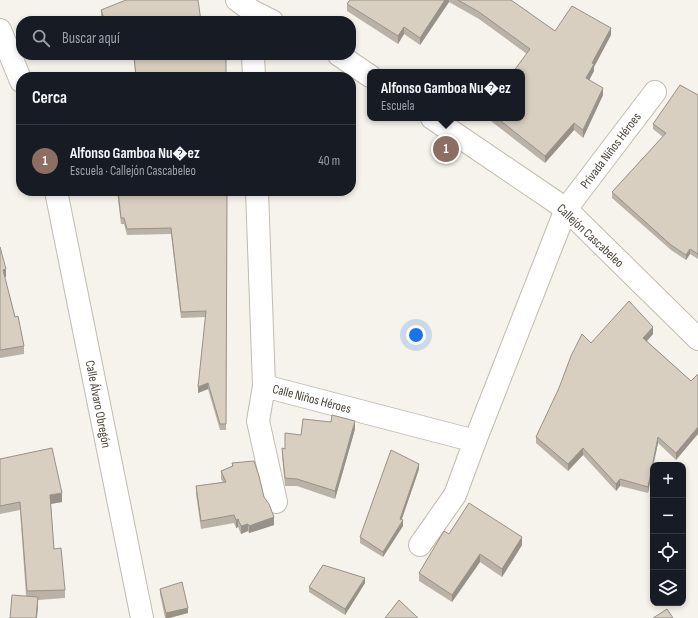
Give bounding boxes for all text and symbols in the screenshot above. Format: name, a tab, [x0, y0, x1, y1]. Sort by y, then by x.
search box	[16, 16, 356, 60]
icon: search	[30, 27, 52, 49]
text: Buscar aquí	[62, 29, 120, 48]
popup	[367, 69, 525, 121]
text: Alfonso Gamboa Nu�ez	[381, 79, 511, 98]
text: Cerca	[32, 88, 67, 108]
text: Escuela	[381, 98, 414, 114]
street label: Privada Niños Héroes	[577, 109, 645, 192]
pin: 1	[433, 134, 459, 164]
text: Alfonso Gamboa Nu�ez	[70, 144, 200, 163]
text: 1	[42, 153, 48, 169]
text: 40 m	[318, 153, 340, 169]
text: Escuela · Callejón Cascabeleo	[70, 163, 196, 179]
street label: Callejón Cascabeleo	[553, 201, 627, 271]
your location	[406, 325, 426, 345]
street label: Calle Álvaro Obregón	[82, 359, 114, 449]
street label: Calle Niños Héroes	[271, 381, 353, 417]
map controls	[650, 462, 686, 606]
button: +	[650, 462, 686, 498]
button: −	[650, 498, 686, 534]
button: locate	[650, 534, 686, 570]
button: layers	[650, 570, 686, 606]

